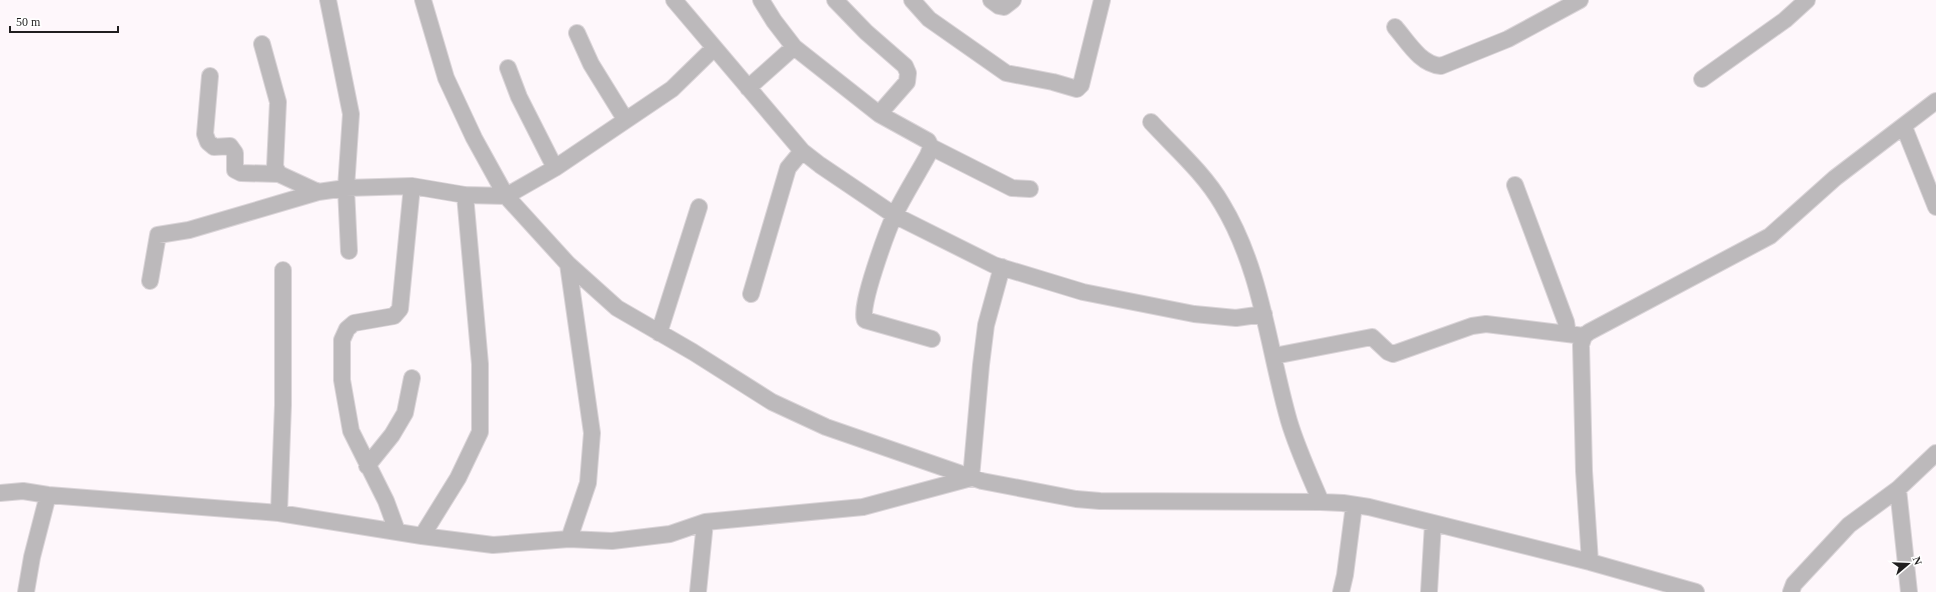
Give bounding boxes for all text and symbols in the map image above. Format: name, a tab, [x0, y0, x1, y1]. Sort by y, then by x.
scale bar	[10, 8, 118, 34]
text: 50 m	[16, 15, 41, 29]
north arrow	[1888, 544, 1928, 584]
text: N	[1910, 555, 1924, 567]

